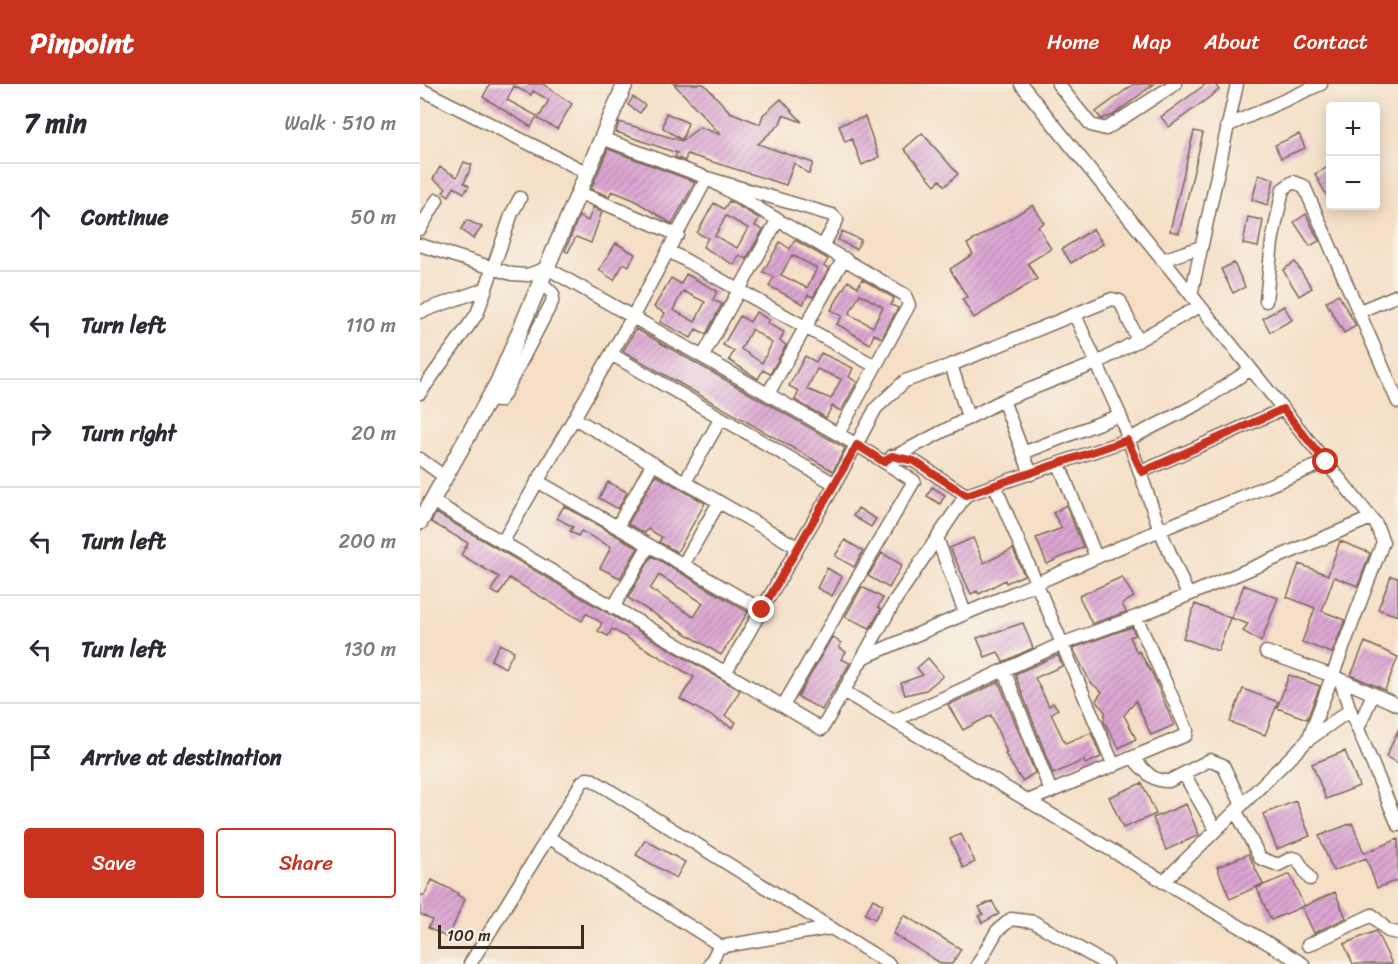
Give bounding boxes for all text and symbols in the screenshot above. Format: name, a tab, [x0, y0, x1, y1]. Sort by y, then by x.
text: Pinpoint	[30, 18, 134, 67]
text: Home	[1047, 23, 1099, 61]
text: Map	[1132, 23, 1171, 61]
text: About	[1204, 23, 1261, 61]
text: Contact	[1294, 23, 1368, 61]
text: 7 min	[24, 100, 87, 146]
map controls	[1326, 102, 1380, 210]
button: +	[1326, 102, 1380, 156]
text: Walk · 510 m	[284, 106, 396, 141]
button: −	[1326, 156, 1380, 210]
text: Continue	[81, 198, 169, 237]
text: 50 m	[351, 200, 396, 235]
icon: ahead	[24, 201, 57, 234]
text: Turn left	[81, 306, 166, 345]
text: 110 m	[346, 308, 396, 343]
icon: left	[24, 309, 57, 342]
text: Turn right	[81, 414, 176, 453]
text: 20 m	[351, 416, 396, 451]
icon: right	[24, 417, 57, 450]
route start	[1312, 448, 1338, 474]
text: Turn left	[81, 522, 166, 561]
text: 200 m	[339, 524, 396, 559]
icon: left	[24, 525, 57, 558]
route end	[748, 596, 774, 622]
text: Turn left	[81, 630, 166, 669]
text: 130 m	[343, 632, 396, 667]
icon: left	[24, 633, 57, 666]
text: Arrive at destination	[81, 738, 282, 777]
icon: arrive	[24, 741, 57, 774]
button: Save	[24, 828, 204, 898]
button: Share	[216, 828, 396, 898]
text: 100 m	[447, 921, 491, 950]
scale bar	[438, 922, 584, 950]

